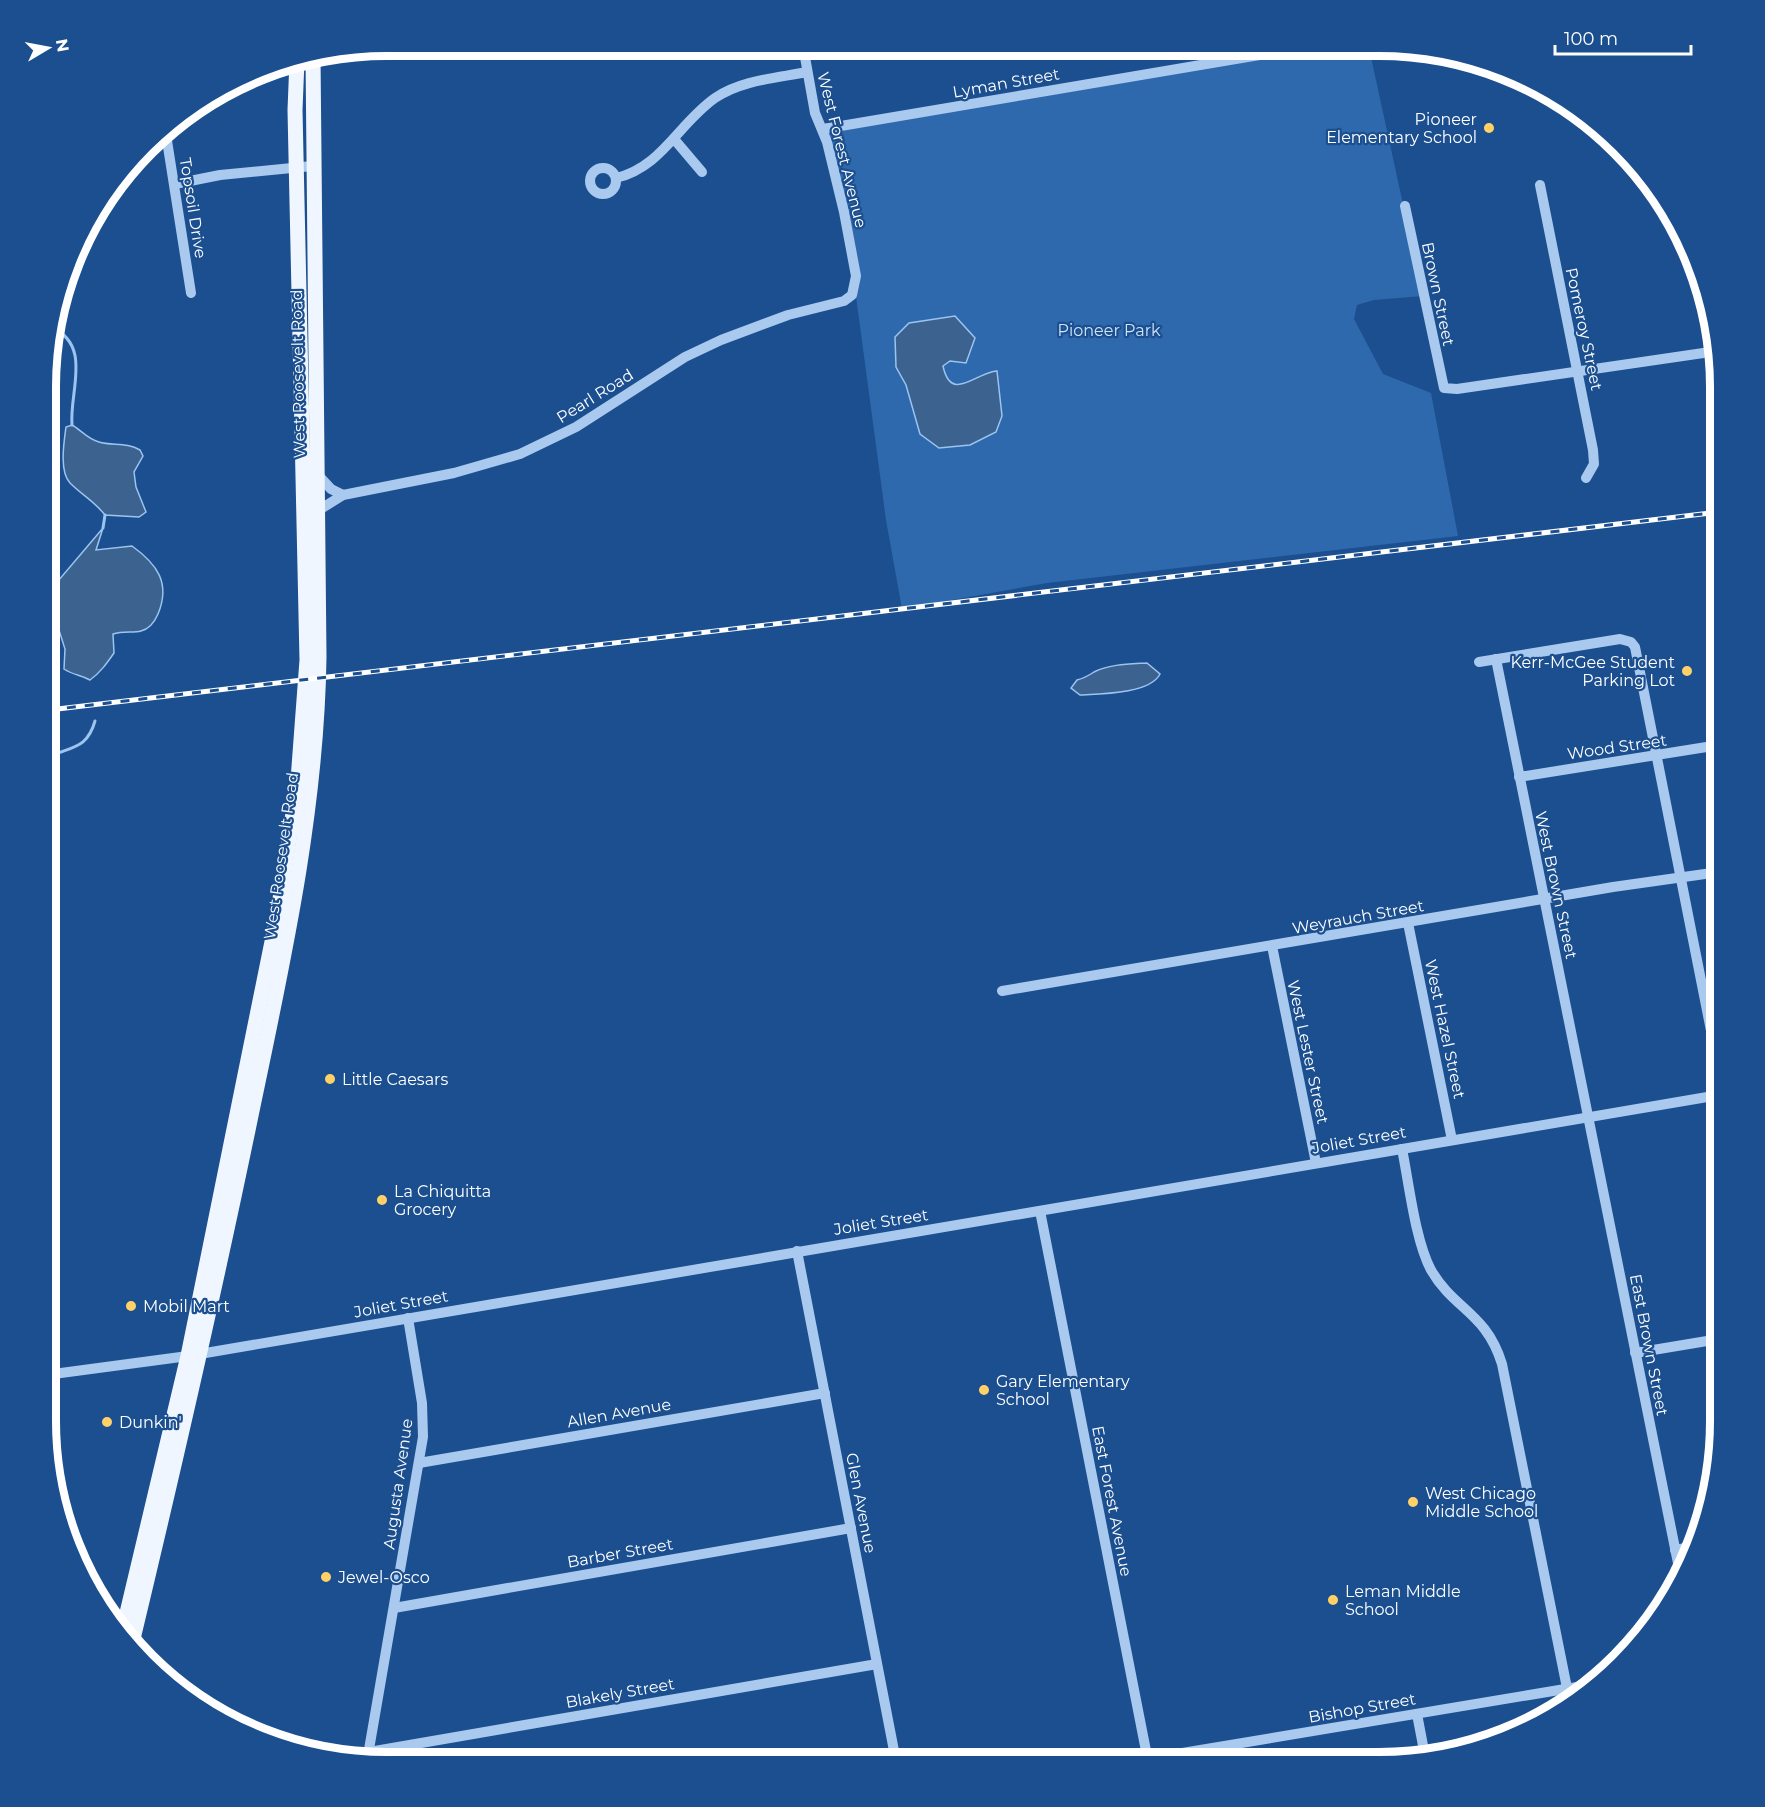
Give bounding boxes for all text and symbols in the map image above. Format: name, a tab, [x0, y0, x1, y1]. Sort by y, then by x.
north arrow	[18, 18, 78, 78]
scale bar	[1555, 18, 1692, 56]
text: 100 m	[1564, 28, 1618, 50]
text: N	[52, 37, 73, 54]
street label: Lyman Street	[951, 64, 1061, 102]
street label: West Forest Avenue	[813, 70, 871, 230]
place label: Pioneer Elementary School	[1326, 110, 1477, 147]
marker: Pioneer Elementary School	[1482, 121, 1496, 135]
street label: Topsoil Drive	[176, 156, 210, 260]
street label: Brown Street	[1418, 240, 1458, 348]
street label: Pomeroy Street	[1562, 266, 1606, 393]
street label: West Roosevelt Road	[287, 289, 309, 459]
park label: Pioneer Park	[1057, 321, 1161, 340]
street label: Pearl Road	[553, 365, 637, 427]
place label: Kerr-McGee Student Parking Lot	[1511, 653, 1676, 690]
marker: Kerr-McGee Student Parking Lot	[1680, 664, 1694, 678]
street label: Wood Street	[1566, 731, 1669, 763]
street label: West Roosevelt Road	[260, 771, 302, 941]
street label: West Brown Street	[1531, 809, 1581, 961]
street label: Weyrauch Street	[1291, 896, 1426, 938]
street label: West Hazel Street	[1421, 958, 1469, 1101]
street label: West Lester Street	[1283, 978, 1333, 1126]
place label: Little Caesars	[342, 1070, 448, 1089]
marker: Little Caesars	[323, 1072, 337, 1086]
street label: Joliet Street	[1309, 1122, 1408, 1158]
place label: La Chiquitta Grocery	[394, 1182, 491, 1219]
marker: La Chiquitta Grocery	[375, 1193, 389, 1207]
street label: Joliet Street	[831, 1205, 930, 1239]
street label: East Brown Street	[1626, 1272, 1672, 1418]
street label: Joliet Street	[351, 1286, 450, 1322]
place label: Mobil Mart	[143, 1297, 230, 1316]
marker: Mobil Mart	[124, 1299, 138, 1313]
place label: Gary Elementary School	[996, 1372, 1130, 1409]
marker: Gary Elementary School	[977, 1383, 991, 1397]
street label: Allen Avenue	[566, 1395, 672, 1431]
place label: Dunkin'	[119, 1413, 182, 1432]
marker: Dunkin'	[100, 1415, 114, 1429]
street label: Augusta Avenue	[379, 1417, 417, 1551]
street label: East Forest Avenue	[1088, 1424, 1136, 1578]
street label: Glen Avenue	[842, 1451, 880, 1555]
place label: West Chicago Middle School	[1425, 1484, 1538, 1521]
marker: West Chicago Middle School	[1406, 1495, 1420, 1509]
street label: Barber Street	[566, 1534, 675, 1572]
place label: Jewel-Osco	[337, 1568, 430, 1587]
marker: Jewel-Osco	[319, 1570, 333, 1584]
place label: Leman Middle School	[1345, 1582, 1461, 1619]
marker: Leman Middle School	[1326, 1593, 1340, 1607]
street label: Blakely Street	[564, 1674, 676, 1712]
street label: Bishop Street	[1307, 1689, 1418, 1727]

